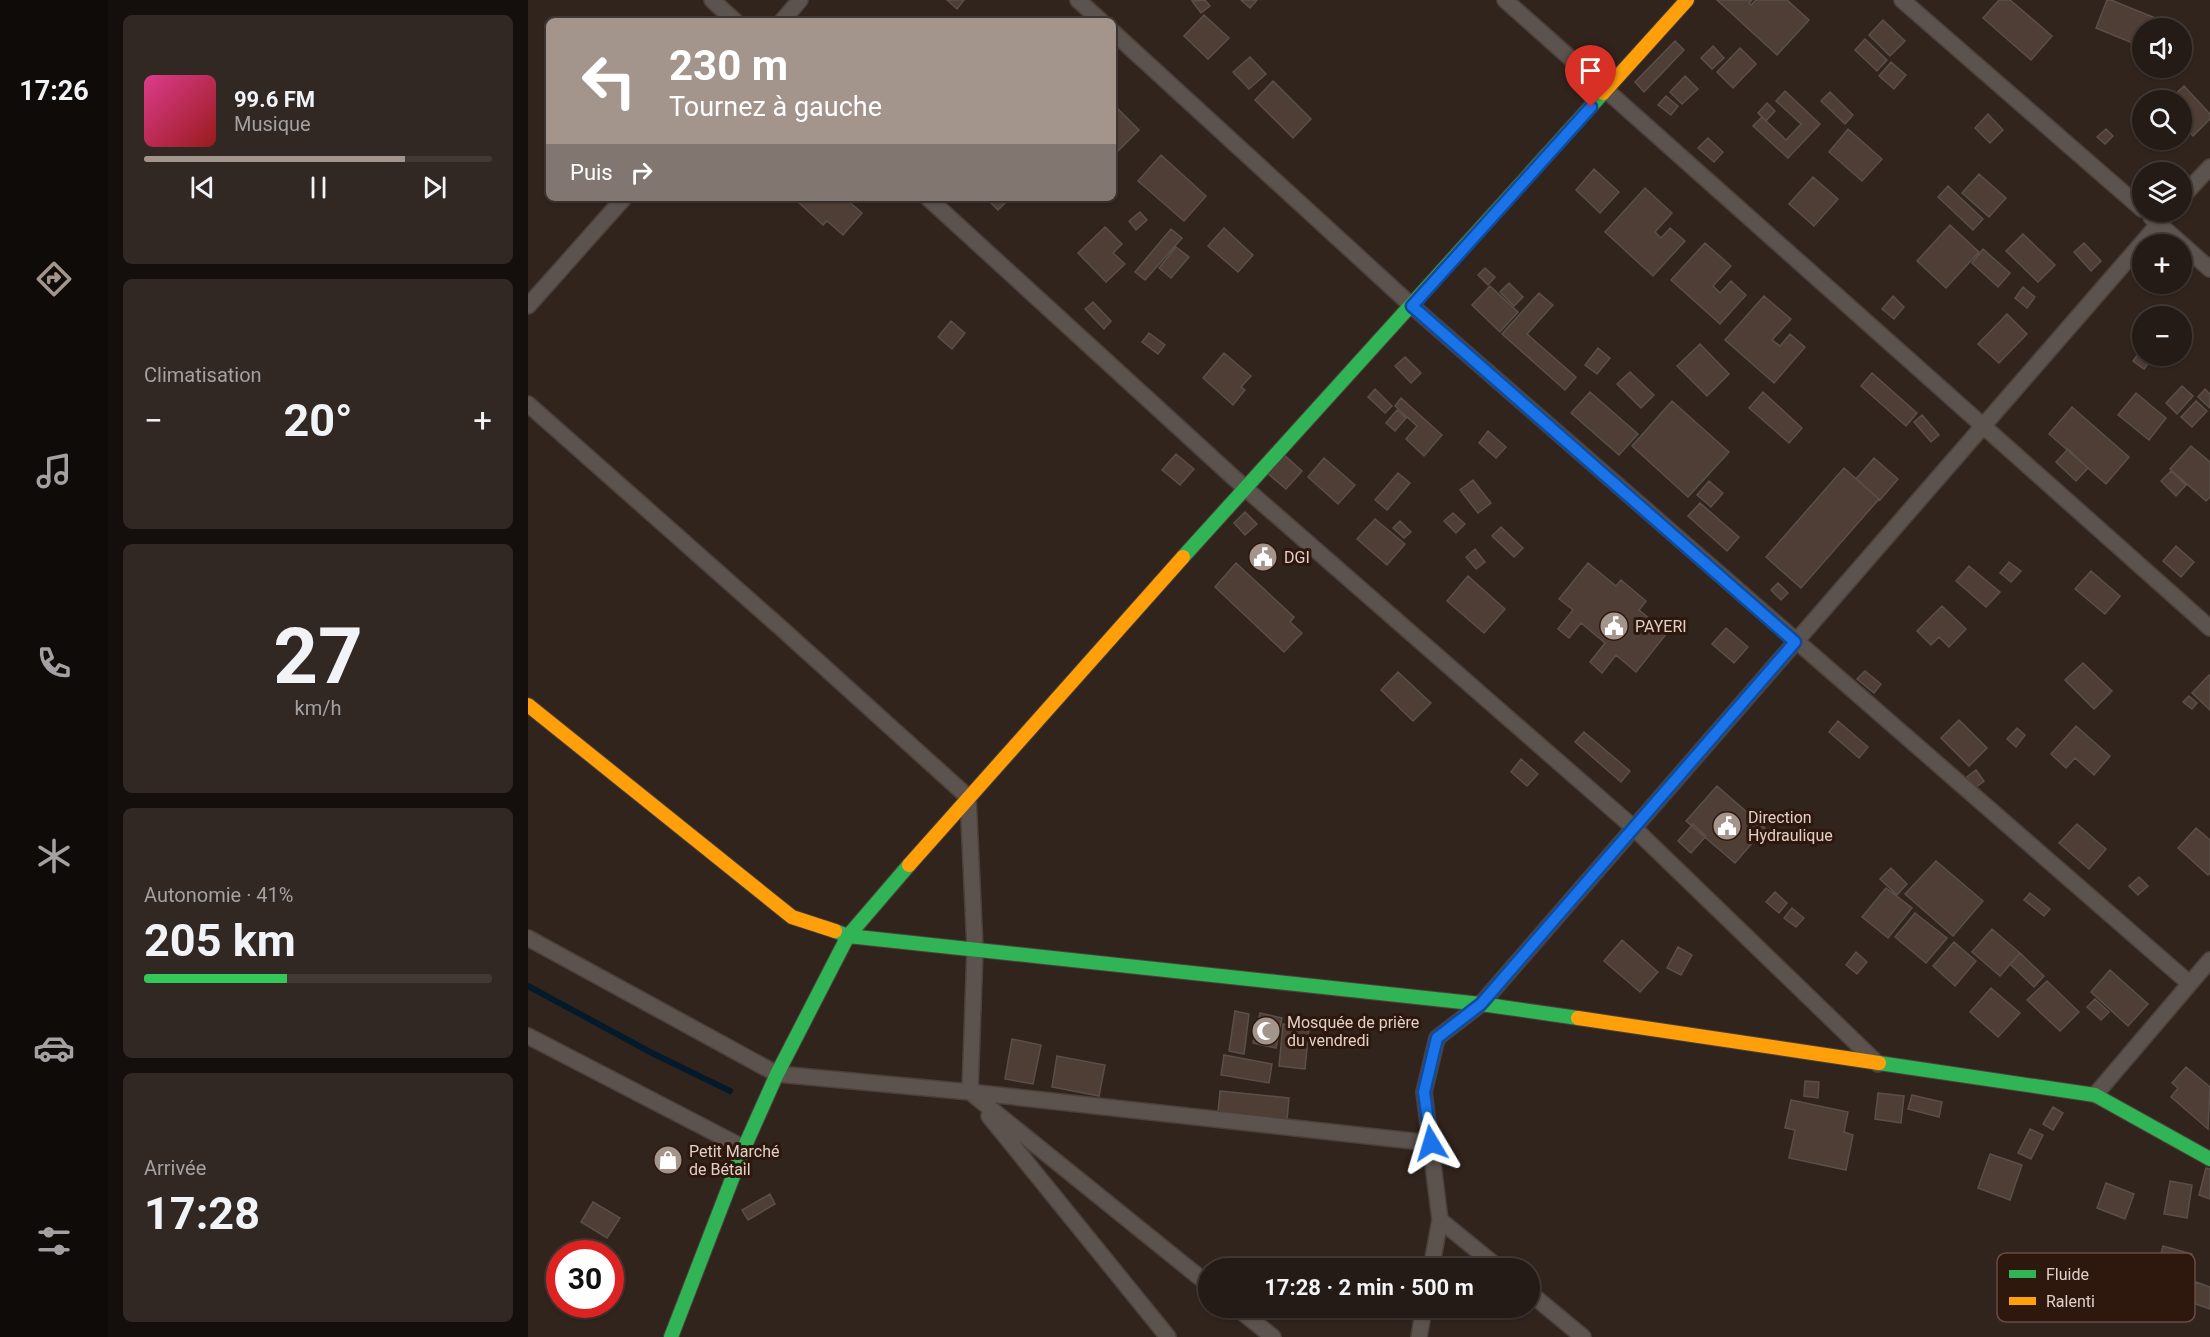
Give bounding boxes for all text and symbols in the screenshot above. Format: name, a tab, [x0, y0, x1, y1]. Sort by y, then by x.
map controls	[2132, 18, 2192, 366]
button: sound	[2132, 18, 2192, 78]
text: 230 m	[669, 41, 788, 90]
icon: left	[570, 42, 648, 120]
pin	[1565, 45, 1616, 107]
icon: arrive	[1574, 54, 1607, 87]
text: 17:26	[19, 75, 89, 107]
text: 99.6 FM	[234, 87, 315, 112]
button: search	[2132, 90, 2192, 150]
text: Tournez à gauche	[669, 91, 882, 123]
text: Musique	[234, 112, 311, 136]
icon: right	[625, 156, 658, 189]
text: Puis	[570, 160, 613, 185]
button: layers	[2132, 162, 2192, 222]
icon: previous	[186, 171, 219, 204]
icon: pause	[302, 171, 335, 204]
icon: next	[418, 171, 451, 204]
button: +	[2132, 234, 2192, 294]
icon: directions	[33, 258, 75, 300]
button: −	[2132, 306, 2192, 366]
text: Climatisation	[144, 363, 262, 387]
text: 20°	[283, 394, 353, 447]
text: −	[144, 401, 163, 440]
text: +	[473, 401, 492, 440]
icon: music	[33, 450, 75, 492]
public building icon: DGI	[1247, 541, 1279, 573]
place label: DGI	[1284, 548, 1310, 567]
public building icon: PAYERI	[1598, 610, 1630, 642]
text: 27	[273, 611, 363, 702]
place label: PAYERI	[1635, 617, 1687, 636]
icon: phone	[33, 642, 75, 684]
text: km/h	[295, 696, 341, 720]
place label: Direction Hydraulique	[1748, 808, 1833, 845]
public building icon: Direction Hydraulique	[1711, 810, 1743, 842]
icon: climate	[33, 835, 75, 877]
text: Autonomie · 41%	[144, 883, 293, 907]
text: 205 km	[144, 914, 296, 967]
place label: Mosquée de prière du vendredi	[1287, 1013, 1419, 1050]
mosque icon: Mosquée de prière du vendredi	[1250, 1015, 1282, 1047]
icon: car	[33, 1027, 75, 1069]
position arrow	[1399, 1111, 1463, 1175]
place label: Petit Marché de Bétail	[689, 1142, 779, 1179]
shop icon: Petit Marché de Bétail	[652, 1144, 684, 1176]
text: Arrivée	[144, 1156, 206, 1180]
text: 17:28	[144, 1187, 260, 1240]
icon: filters	[33, 1220, 75, 1262]
speed limit sign: 30	[546, 1240, 624, 1318]
legend	[1997, 1253, 2195, 1322]
text: Fluide	[2046, 1265, 2089, 1284]
text: 17:28 · 2 min · 500 m	[1264, 1275, 1474, 1300]
text: Ralenti	[2046, 1292, 2095, 1311]

